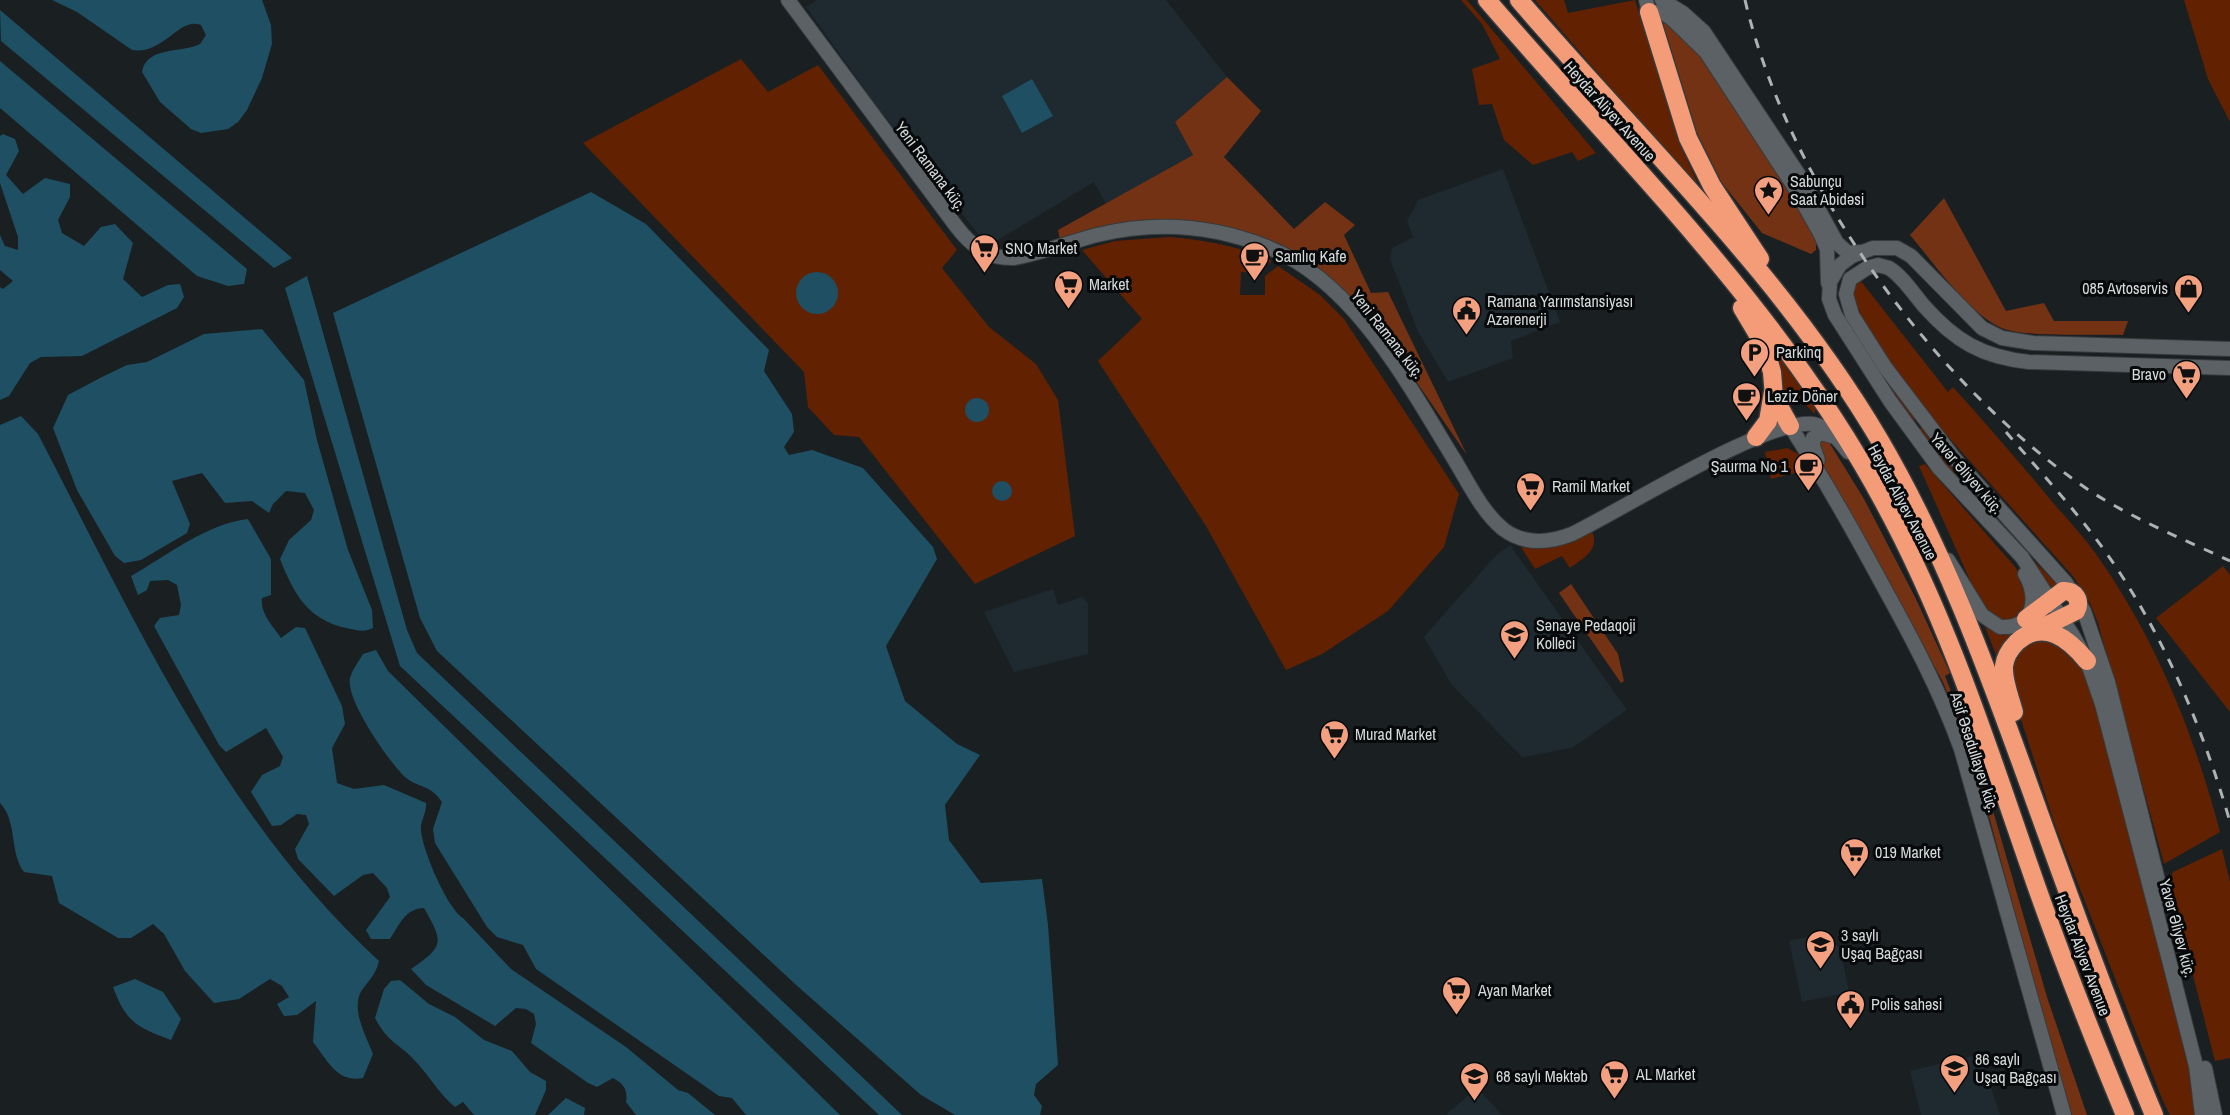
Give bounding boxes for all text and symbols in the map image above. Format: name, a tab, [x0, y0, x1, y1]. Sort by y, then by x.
street label: Heydar Aliyev Avenue	[1559, 56, 1661, 166]
street label: Yeni Ramana küç.	[890, 117, 972, 215]
place label: Sabunçu Saat Abidəsi	[1790, 170, 1864, 210]
place icon: Sabunçu Saat Abidəsi	[1753, 174, 1785, 216]
supermarket icon: SNQ Market	[968, 232, 1000, 274]
place label: SNQ Market	[1005, 237, 1078, 259]
cafe icon: Samlıq Kafe	[1238, 240, 1270, 282]
place label: Samlıq Kafe	[1275, 245, 1346, 267]
supermarket icon: Market	[1052, 268, 1084, 310]
shop icon: 085 Avtoservis	[2173, 272, 2205, 314]
place label: Market	[1089, 273, 1129, 295]
place label: 085 Avtoservis	[2082, 277, 2168, 299]
street label: Yeni Ramana küç.	[1346, 285, 1430, 383]
place label: Ramana Yarımstansiyası Azərenerji	[1486, 290, 1633, 330]
public building icon: Ramana Yarımstansiyası Azərenerji	[1450, 294, 1482, 336]
parking icon: Parkinq	[1739, 336, 1771, 378]
place label: Parkinq	[1776, 341, 1821, 363]
supermarket icon: Bravo	[2171, 358, 2203, 400]
place label: Bravo	[2132, 363, 2166, 385]
cafe icon: Ləziz Dönər	[1730, 380, 1762, 422]
place label: Ləziz Dönər	[1767, 385, 1838, 407]
street label: Yavər Əliyev küç.	[1925, 428, 2009, 518]
street label: Heydar Aliyev Avenue	[1863, 440, 1943, 564]
cafe icon: Şaurma No 1	[1793, 450, 1825, 492]
place label: Şaurma No 1	[1711, 455, 1789, 477]
supermarket icon: Ramil Market	[1515, 470, 1547, 512]
place label: Ramil Market	[1552, 475, 1630, 497]
place label: Sənaye Pedaqoji Kolleci	[1536, 614, 1636, 654]
school or university icon: Sənaye Pedaqoji Kolleci	[1499, 618, 1531, 660]
street label: Asif Əsədullayev küç.	[1945, 688, 2005, 815]
supermarket icon: Murad Market	[1318, 718, 1350, 760]
place label: Murad Market	[1355, 723, 1436, 745]
supermarket icon: 019 Market	[1838, 836, 1870, 878]
place label: 019 Market	[1875, 841, 1941, 863]
street label: Yavər Əliyev küç.	[2154, 876, 2202, 980]
street label: Heydar Aliyev Avenue	[2050, 891, 2116, 1019]
place label: 3 saylı Uşaq Bağçası	[1841, 924, 1923, 964]
school or university icon: 3 saylı Uşaq Bağçası	[1804, 928, 1836, 970]
supermarket icon: Ayan Market	[1441, 974, 1473, 1016]
place label: Ayan Market	[1477, 979, 1552, 1001]
public building icon: Polis sahəsi	[1834, 988, 1866, 1030]
place label: Polis sahəsi	[1871, 993, 1942, 1015]
place label: 86 saylı Uşaq Bağçası	[1975, 1048, 2057, 1088]
school or university icon: 86 saylı Uşaq Bağçası	[1938, 1052, 1970, 1094]
supermarket icon: AL Market	[1599, 1058, 1631, 1100]
school or university icon: 68 saylı Məktəb	[1459, 1060, 1491, 1102]
place label: AL Market	[1635, 1063, 1696, 1085]
place label: 68 saylı Məktəb	[1496, 1065, 1588, 1087]

